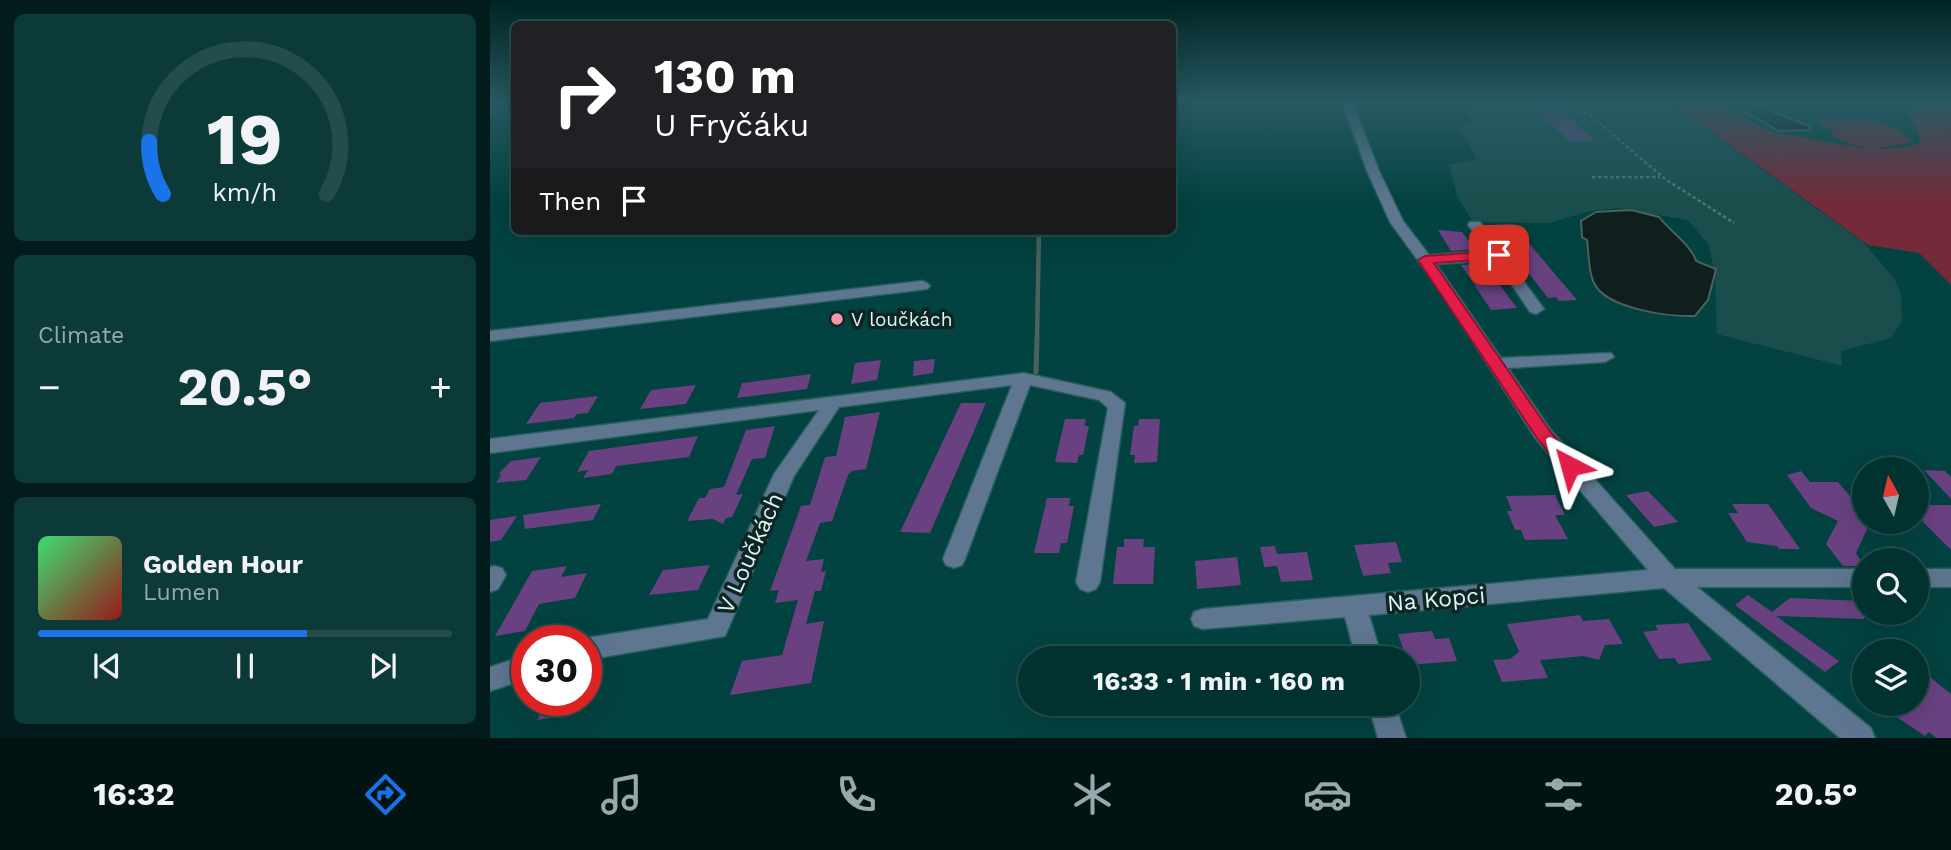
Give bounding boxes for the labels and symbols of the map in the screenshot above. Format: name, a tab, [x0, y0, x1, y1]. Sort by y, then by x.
pin	[1469, 225, 1529, 285]
place label: V loučkách	[851, 308, 952, 331]
marker: V loučkách	[829, 311, 845, 327]
position arrow	[1533, 429, 1607, 503]
north arrow	[1852, 457, 1928, 534]
street label: V Loučkách	[712, 489, 789, 618]
street label: Na Kopci	[1386, 582, 1486, 617]
speed limit sign: 30	[511, 625, 602, 716]

